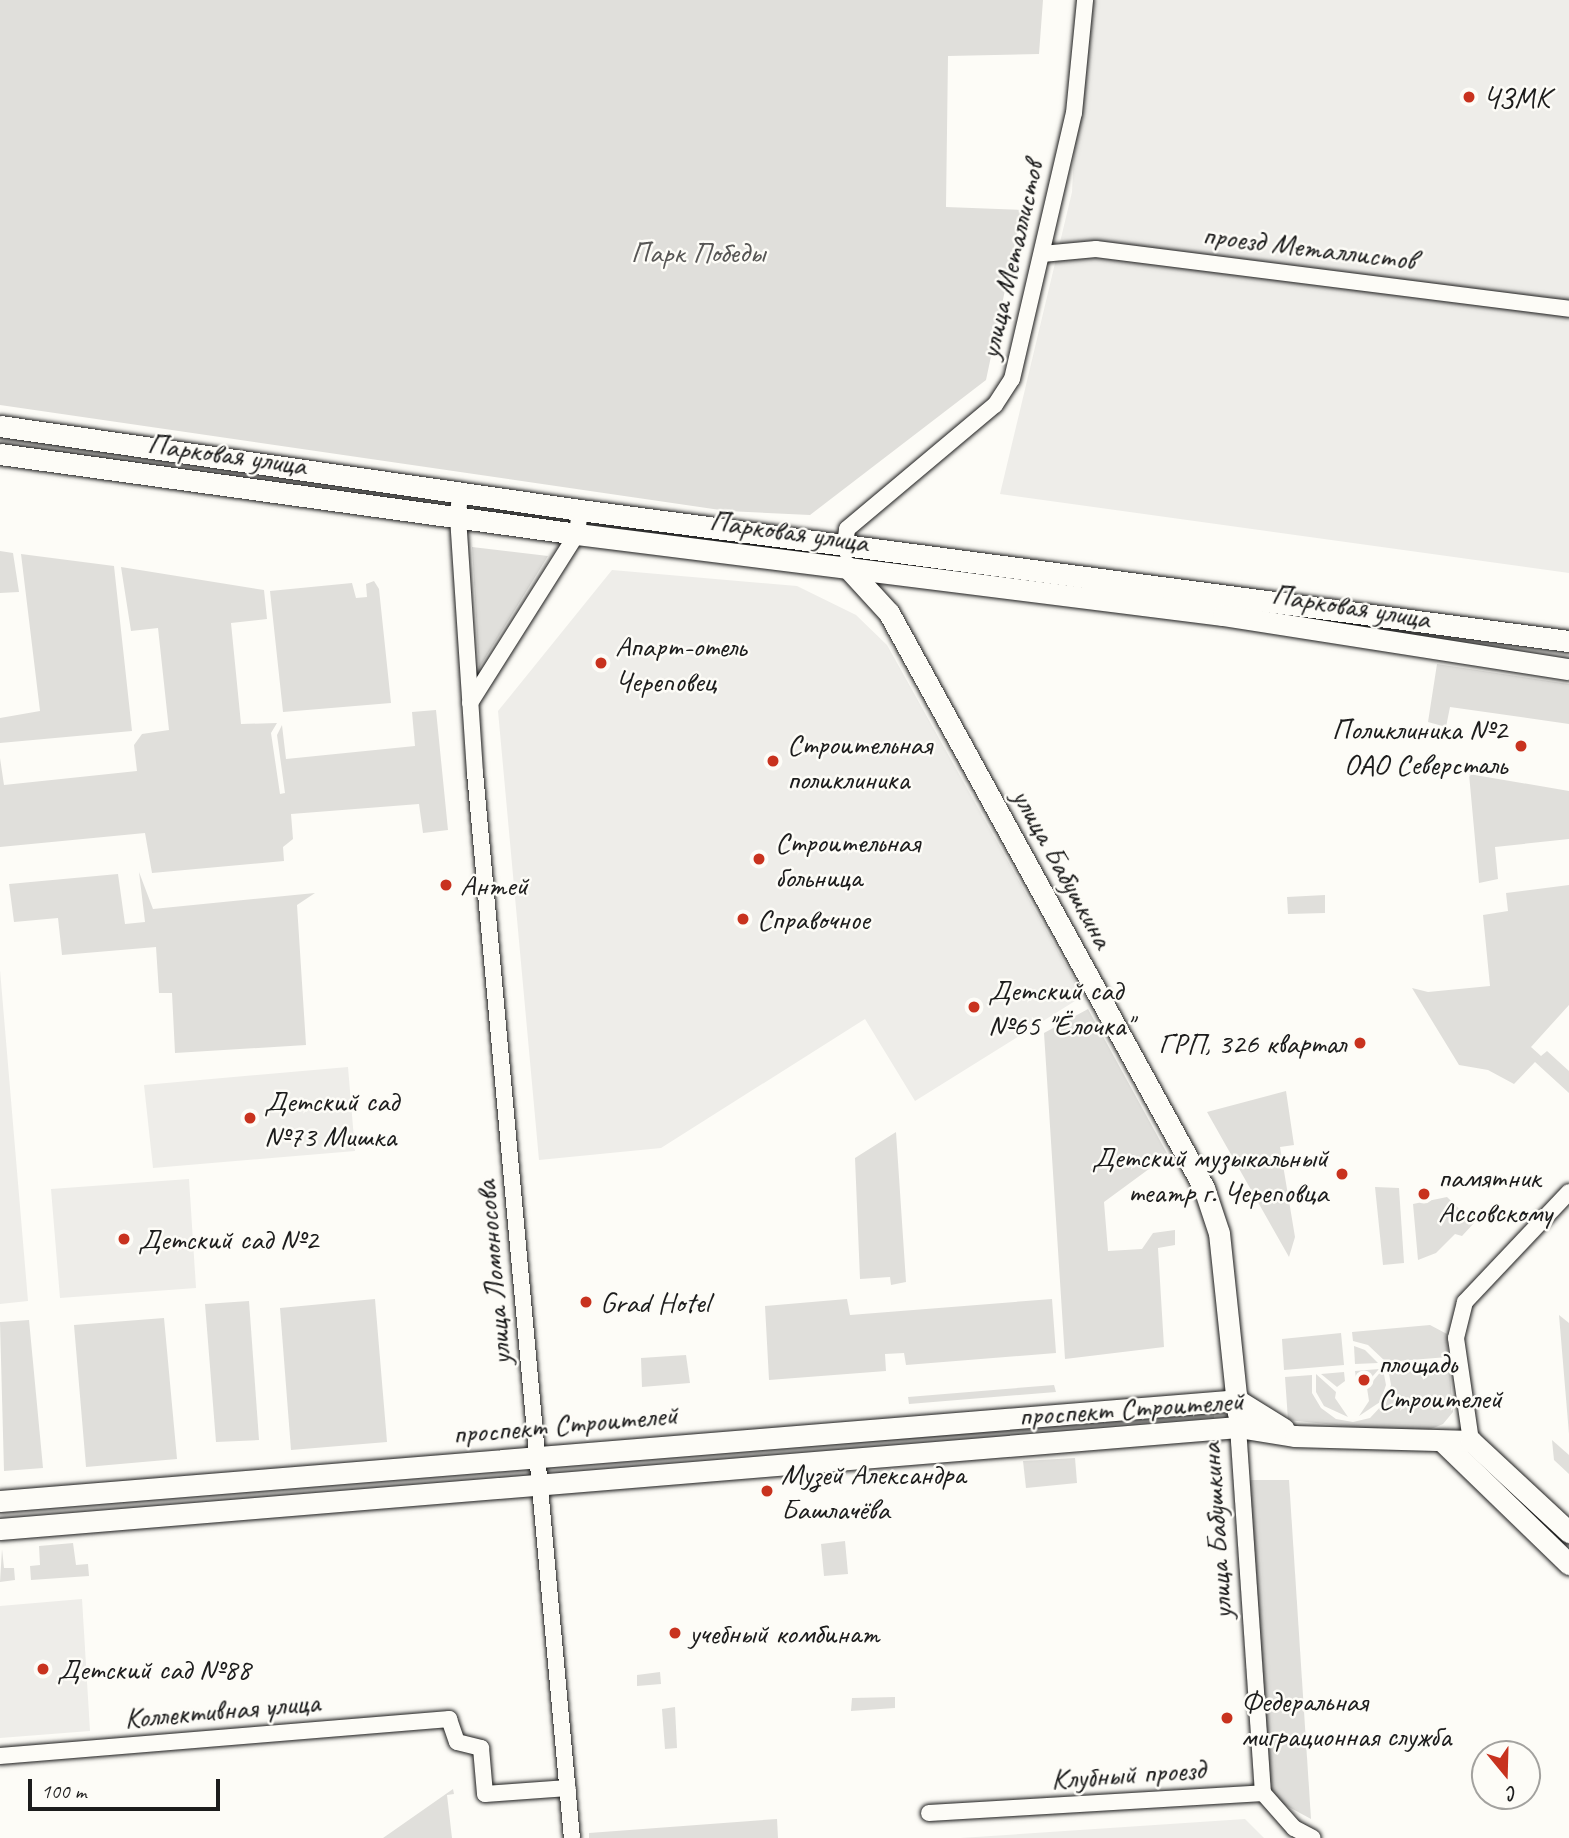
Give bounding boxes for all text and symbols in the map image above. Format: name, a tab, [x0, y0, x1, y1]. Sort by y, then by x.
place label: ЧЗМК	[1483, 79, 1550, 115]
marker: ЧЗМК	[1461, 89, 1477, 105]
street label: улица Металлистов	[971, 158, 1051, 362]
street label: проезд Металлистов	[1204, 217, 1414, 277]
park label: Парк Победы	[631, 234, 765, 270]
street label: Парковая улица	[145, 425, 309, 483]
street label: Парковая улица	[707, 502, 871, 560]
street label: Парковая улица	[1269, 576, 1433, 636]
place label: Апарт-отель Череповец	[615, 628, 746, 698]
marker: Апарт-отель Череповец	[593, 655, 609, 671]
place label: Поликлиника №2 ОАО Северсталь	[1332, 711, 1507, 782]
place label: Строительная поликлиника	[787, 726, 932, 796]
marker: Поликлиника №2 ОАО Северсталь	[1513, 738, 1529, 754]
marker: Строительная поликлиника	[765, 753, 781, 769]
street label: улица Бабушкина	[1005, 782, 1121, 954]
place label: Строительная больница	[775, 824, 920, 894]
marker: Строительная больница	[749, 849, 769, 869]
place label: Антей	[460, 867, 528, 903]
marker: Антей	[438, 877, 454, 893]
place label: Справочное	[757, 901, 869, 937]
marker: Справочное	[735, 911, 751, 927]
place label: Детский сад №65 "Ёлочка"	[988, 972, 1133, 1042]
marker: Детский сад №65 "Ёлочка"	[966, 999, 982, 1015]
place label: ГРП, 326 квартал	[1159, 1025, 1346, 1061]
marker: ГРП, 326 квартал	[1352, 1035, 1368, 1051]
place label: Детский сад №73 Мишка	[264, 1083, 399, 1154]
marker: Детский сад №73 Мишка	[242, 1110, 258, 1126]
place label: Детский музыкальный театр г. Череповца	[1092, 1139, 1328, 1210]
place label: памятник Ассовскому	[1438, 1159, 1552, 1230]
marker: Детский музыкальный театр г. Череповца	[1334, 1166, 1350, 1182]
street label: улица Ломоносова	[467, 1179, 519, 1367]
marker: памятник Ассовскому	[1416, 1186, 1432, 1202]
place label: Детский сад №2	[138, 1221, 318, 1257]
marker: Детский сад №2	[116, 1231, 132, 1247]
place label: Grad Hotel	[600, 1284, 710, 1320]
marker: Grad Hotel	[578, 1294, 594, 1310]
place label: площадь Строителей	[1378, 1345, 1502, 1416]
marker: площадь Строителей	[1356, 1372, 1372, 1388]
street label: проспект Строителей	[1017, 1382, 1245, 1434]
street label: проспект Строителей	[451, 1396, 679, 1452]
street label: улица Бабушкина	[1192, 1442, 1240, 1620]
place label: Музей Александра Башлачёва	[781, 1456, 965, 1526]
marker: Музей Александра Башлачёва	[759, 1483, 775, 1499]
place label: учебный комбинат	[689, 1615, 879, 1651]
marker: учебный комбинат	[667, 1625, 683, 1641]
place label: Детский сад №88	[57, 1651, 251, 1687]
marker: Детский сад №88	[35, 1661, 51, 1677]
street label: Коллективная улица	[122, 1683, 322, 1737]
place label: Федеральная миграционная служба	[1241, 1683, 1451, 1754]
marker: Федеральная миграционная служба	[1219, 1710, 1235, 1726]
north arrow	[1471, 1740, 1541, 1810]
street label: Клубный проезд	[1050, 1751, 1206, 1797]
scale bar	[32, 1764, 224, 1808]
text: 100 m	[41, 1778, 86, 1804]
text: С	[1504, 1780, 1521, 1806]

